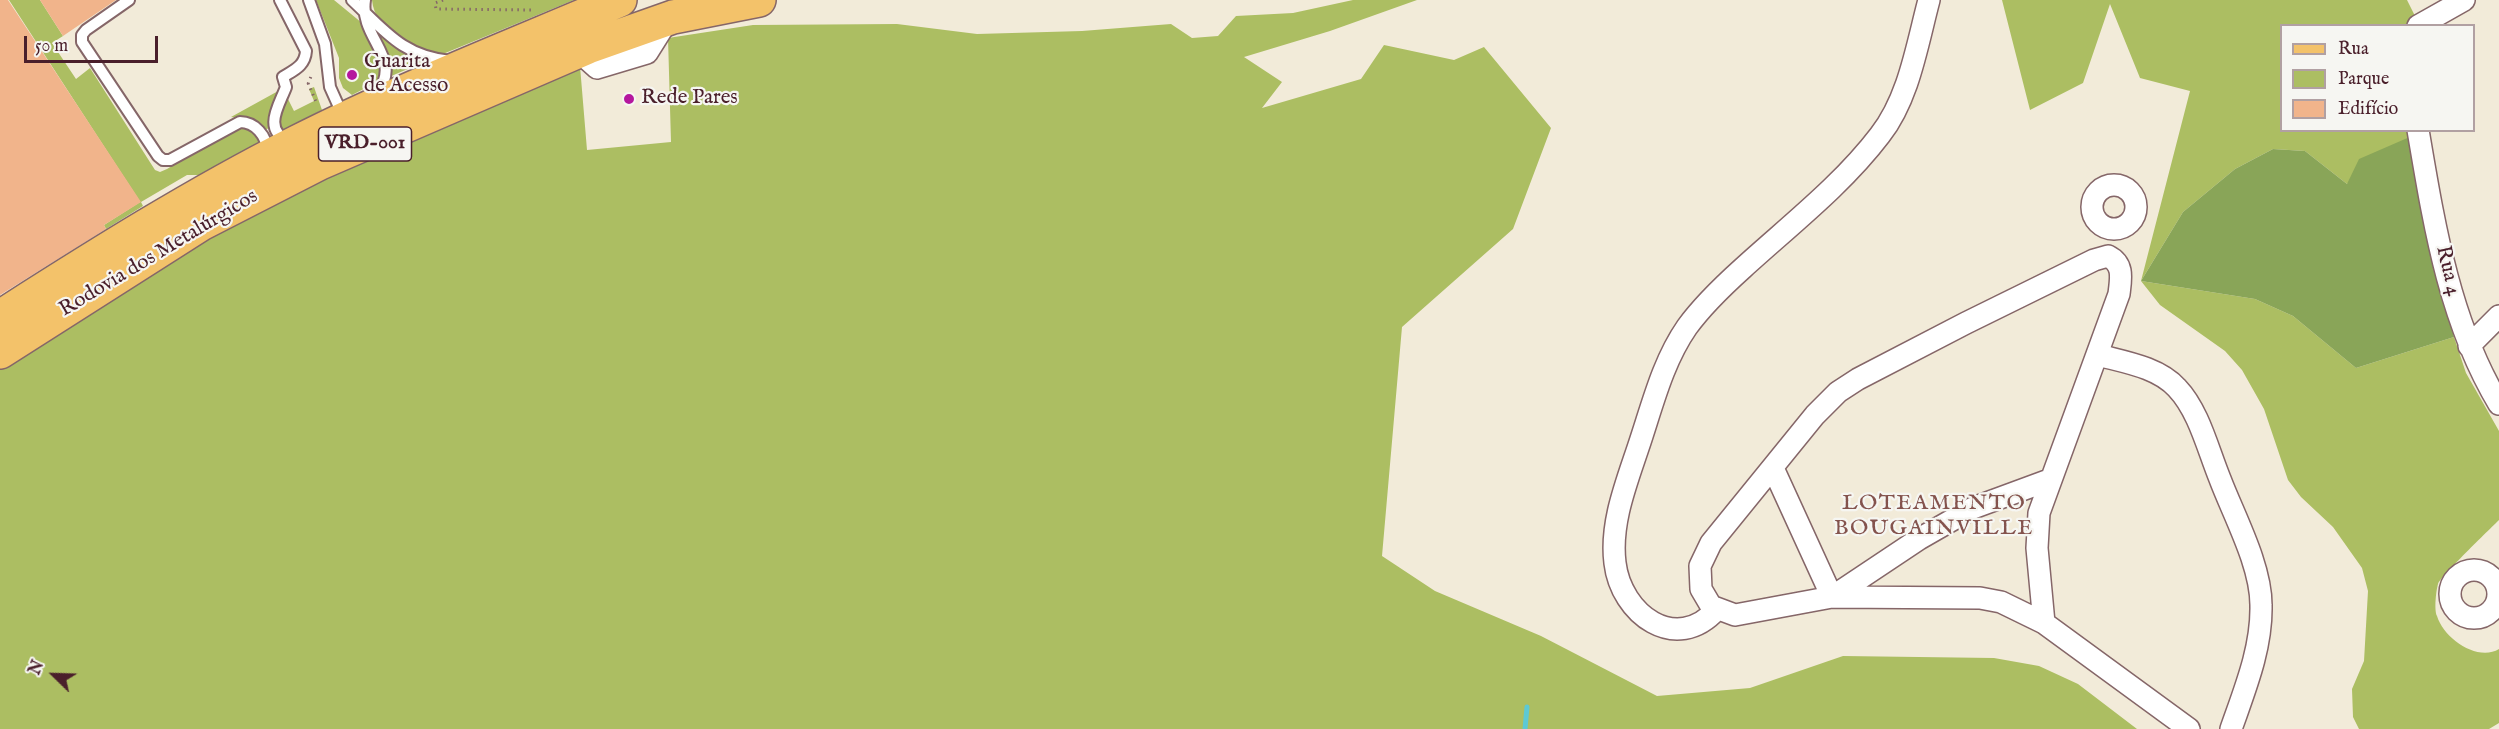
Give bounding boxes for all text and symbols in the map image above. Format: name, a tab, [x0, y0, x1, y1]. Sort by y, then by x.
scale bar	[27, 24, 160, 62]
legend	[2280, 24, 2475, 132]
text: 50 m	[35, 35, 68, 58]
text: Rua	[2338, 38, 2369, 61]
place label: Guarita de Acesso	[364, 50, 448, 100]
marker: Guarita de Acesso	[345, 68, 359, 82]
text: Parque	[2338, 68, 2389, 91]
place label: Rede Pares	[641, 86, 738, 112]
marker: Rede Pares	[622, 92, 636, 106]
text: Edifício	[2338, 98, 2398, 121]
road number: VRD-001	[318, 127, 412, 161]
street label: Rodovia dos Metalúrgicos	[55, 185, 263, 323]
street label: Rua 4	[2429, 243, 2465, 299]
district label: LOTEAMENTO BOUGAINVILLE	[1834, 491, 2034, 542]
north arrow	[24, 645, 84, 705]
text: N	[26, 658, 49, 678]

